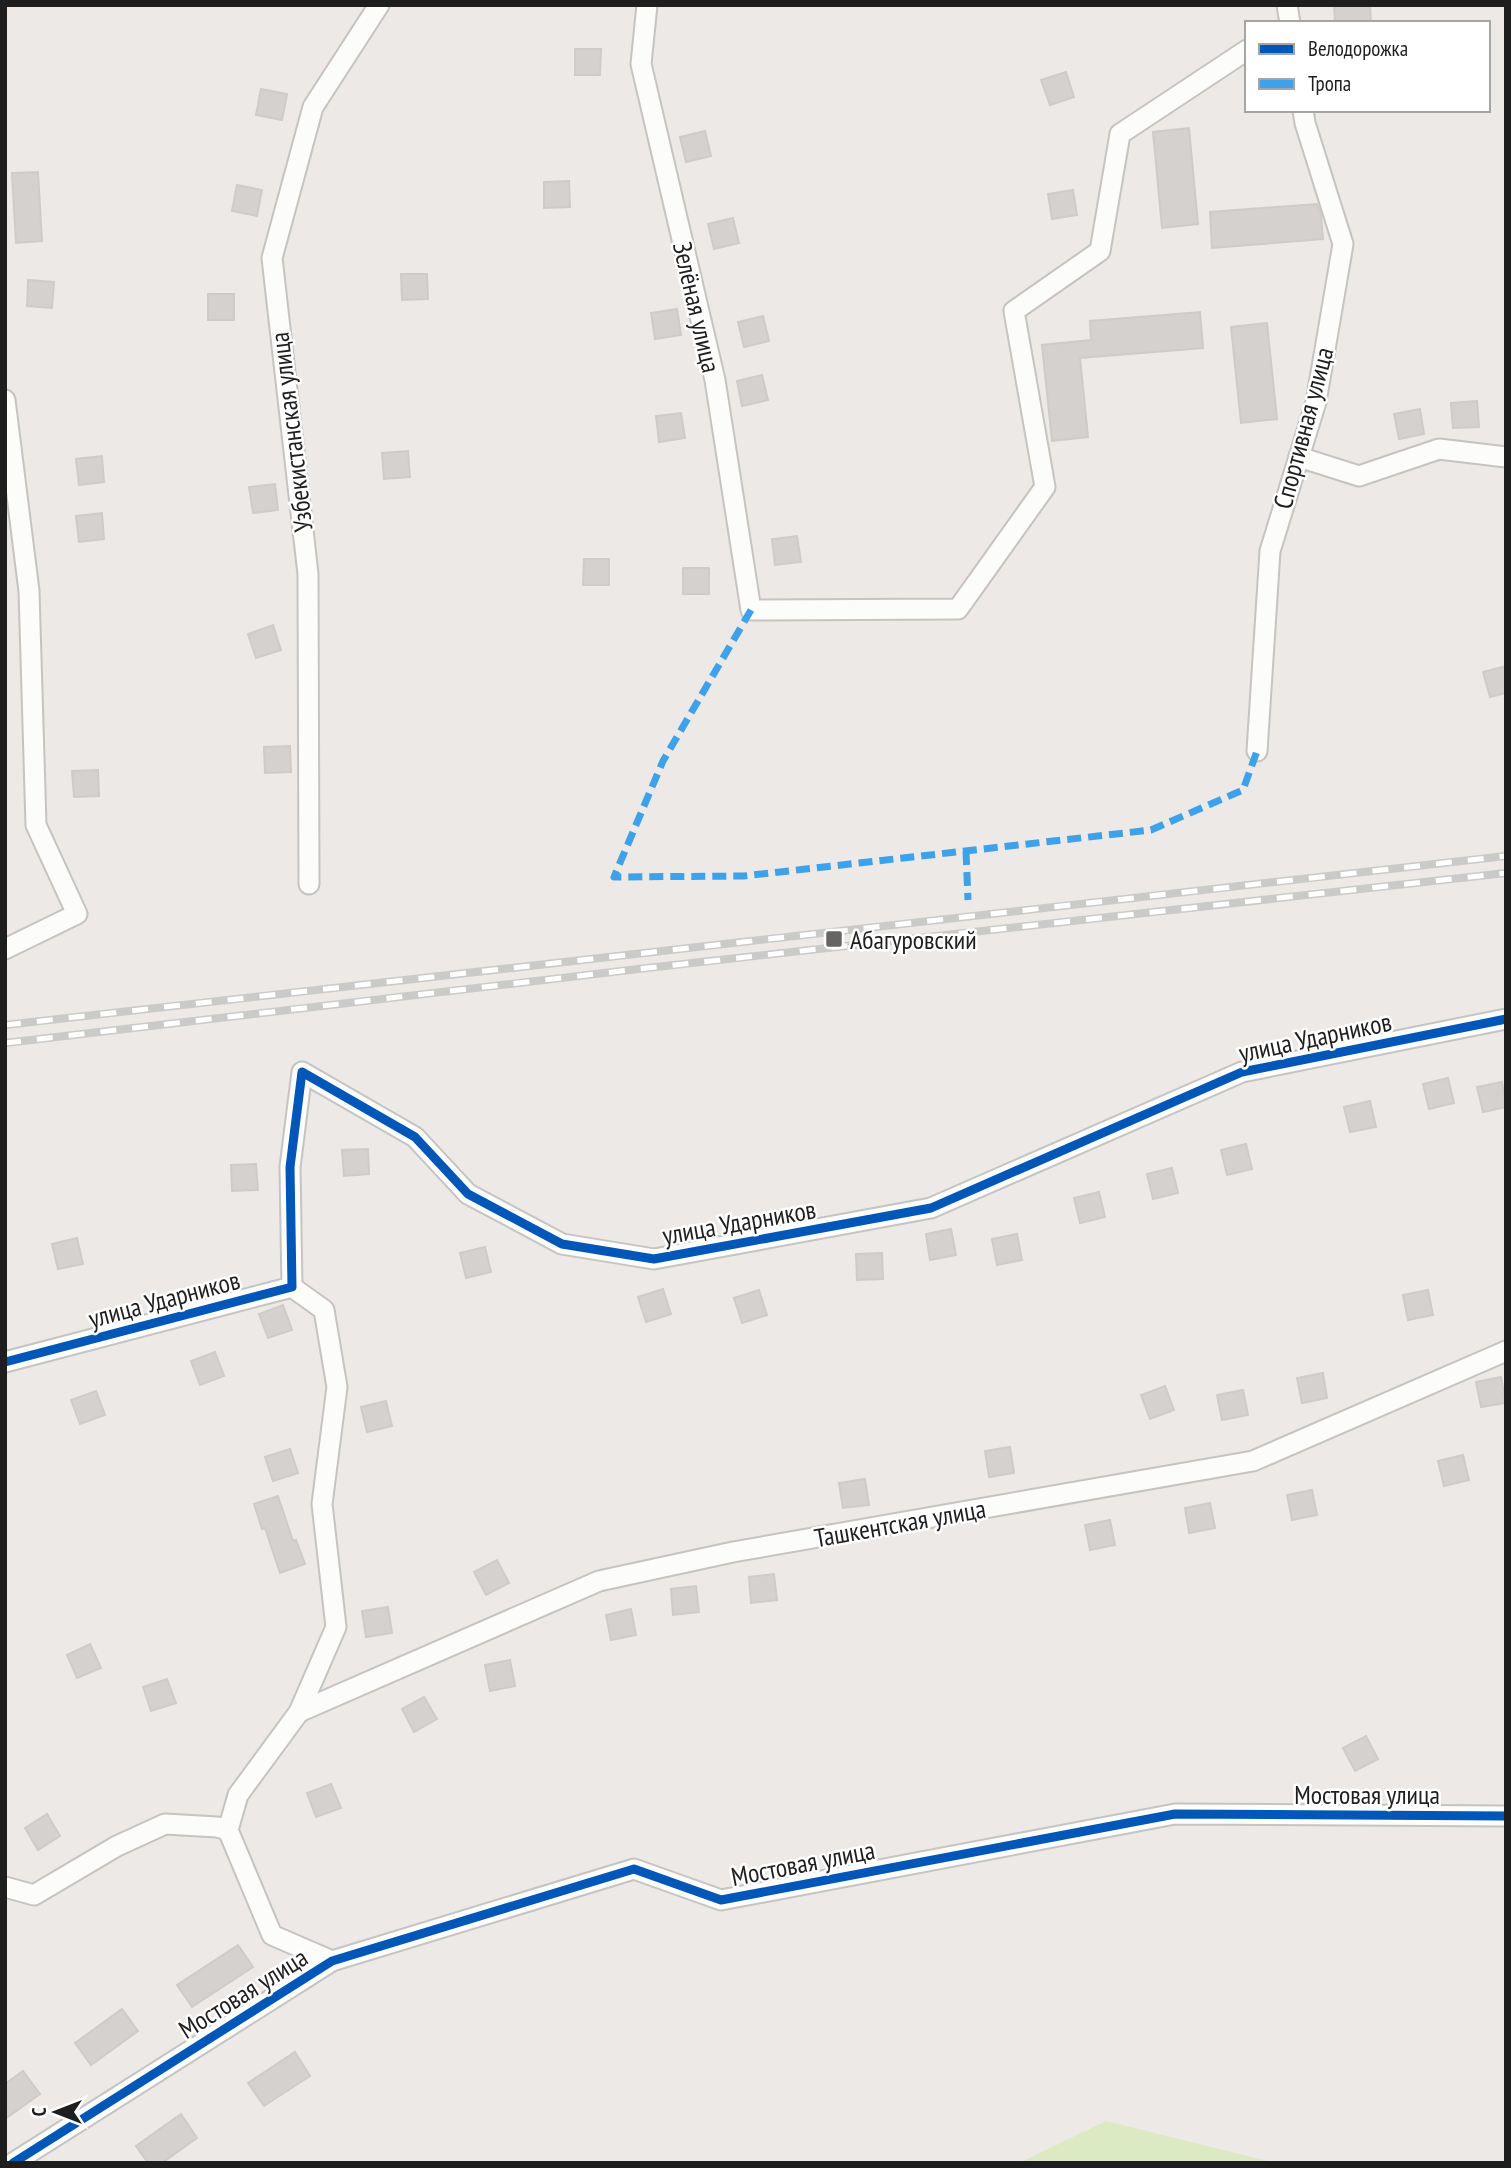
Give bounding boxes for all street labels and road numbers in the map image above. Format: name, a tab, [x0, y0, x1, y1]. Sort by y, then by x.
street label: Зелёная улица	[666, 238, 728, 376]
street label: Узбекистанская улица	[262, 330, 320, 534]
street label: Спортивная улица	[1266, 344, 1340, 512]
street label: улица Ударников	[1236, 1005, 1394, 1069]
street label: улица Ударников	[660, 1192, 818, 1252]
street label: улица Ударников	[85, 1263, 243, 1335]
street label: Ташкентская улица	[812, 1492, 988, 1554]
street label: Мостовая улица	[1294, 1778, 1440, 1811]
street label: Мостовая улица	[728, 1833, 878, 1893]
street label: Мостовая улица	[172, 1940, 314, 2046]

